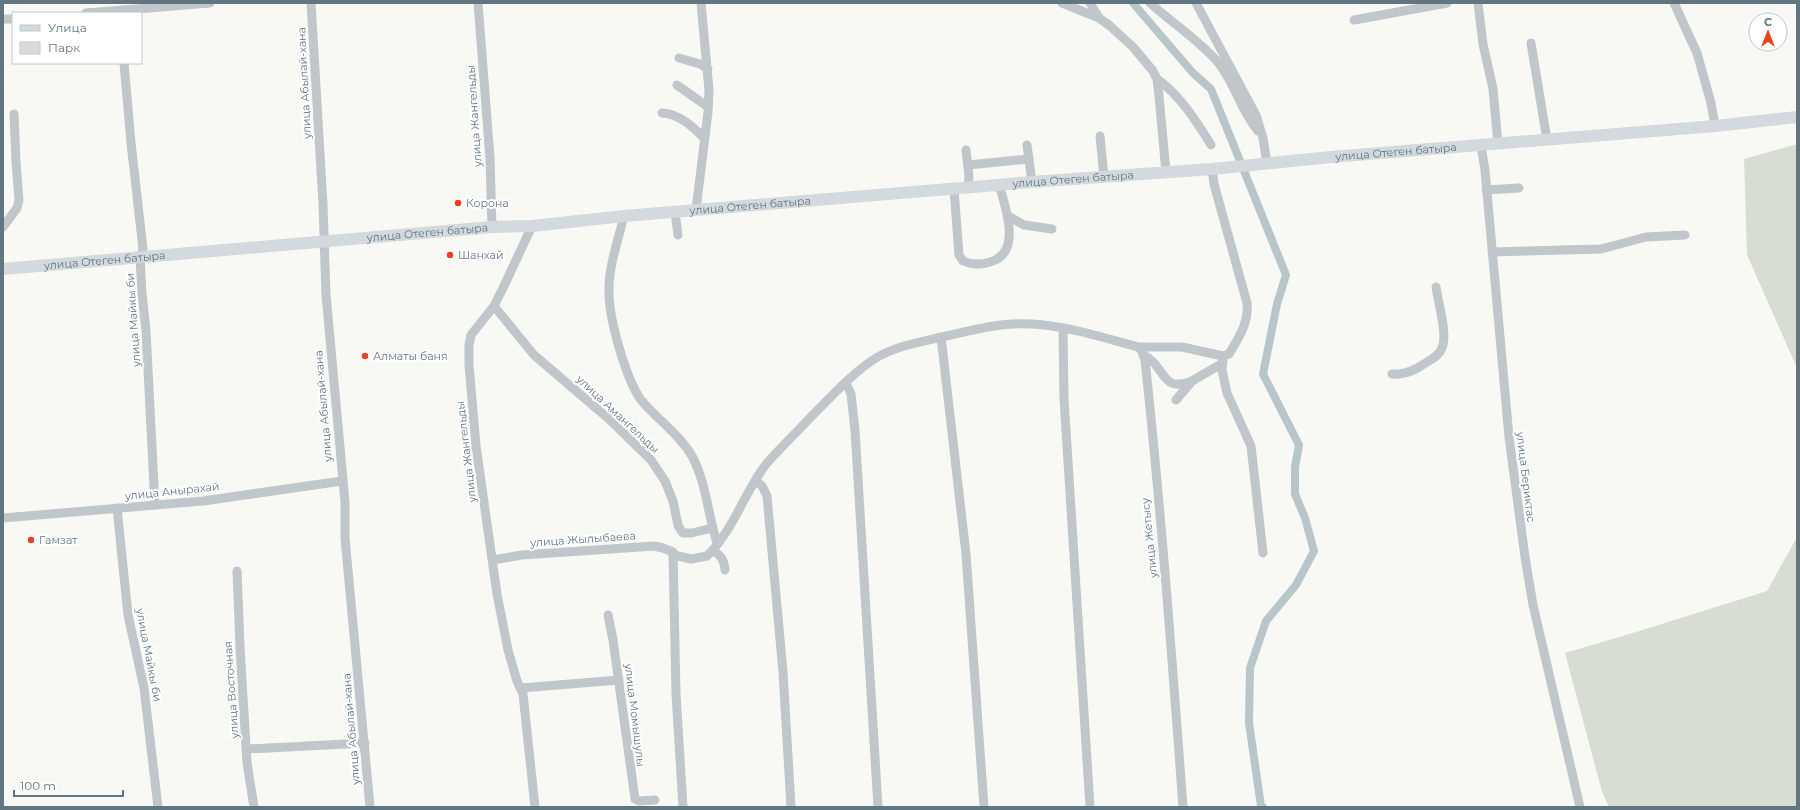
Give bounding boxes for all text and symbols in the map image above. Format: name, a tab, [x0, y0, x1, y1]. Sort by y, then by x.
legend	[12, 12, 142, 64]
north arrow	[1748, 12, 1788, 52]
text: С	[1764, 15, 1772, 29]
text: Улица	[48, 20, 87, 35]
street label: улица Абылай-хана	[294, 27, 314, 140]
text: Парк	[48, 40, 80, 55]
street label: улица Жангельды	[463, 64, 485, 169]
street label: улица Отеген батыра	[1334, 140, 1457, 164]
street label: улица Отеген батыра	[1011, 168, 1134, 191]
street label: улица Отеген батыра	[688, 193, 811, 218]
place label: Корона	[466, 196, 509, 210]
marker: Корона	[453, 198, 463, 208]
street label: улица Отеген батыра	[365, 220, 489, 245]
street label: улица Отеген батыра	[42, 248, 166, 273]
place label: Шанхай	[458, 248, 504, 262]
marker: Шанхай	[445, 250, 455, 260]
street label: улица Майкы би	[123, 272, 143, 369]
place label: Алматы баня	[373, 349, 448, 363]
street label: улица Абылай-хана	[311, 350, 335, 463]
marker: Алматы баня	[360, 351, 370, 361]
street label: улица Амангельды	[573, 371, 662, 456]
street label: улица Жангельды	[453, 400, 479, 505]
street label: улица Бериктас	[1513, 430, 1539, 523]
street label: улица Анырахай	[123, 479, 220, 503]
street label: улица Жетысу	[1138, 496, 1160, 580]
street label: улица Жылыбаева	[529, 528, 636, 550]
place label: Гамзат	[39, 533, 78, 547]
marker: Гамзат	[26, 535, 36, 545]
street label: улица Майкы би	[133, 606, 165, 703]
street label: улица Восточная	[221, 641, 241, 740]
street label: улица Момышулы	[622, 662, 648, 767]
street label: улица Абылай-хана	[339, 673, 363, 786]
scale bar	[14, 772, 123, 798]
text: 100 m	[20, 778, 56, 793]

